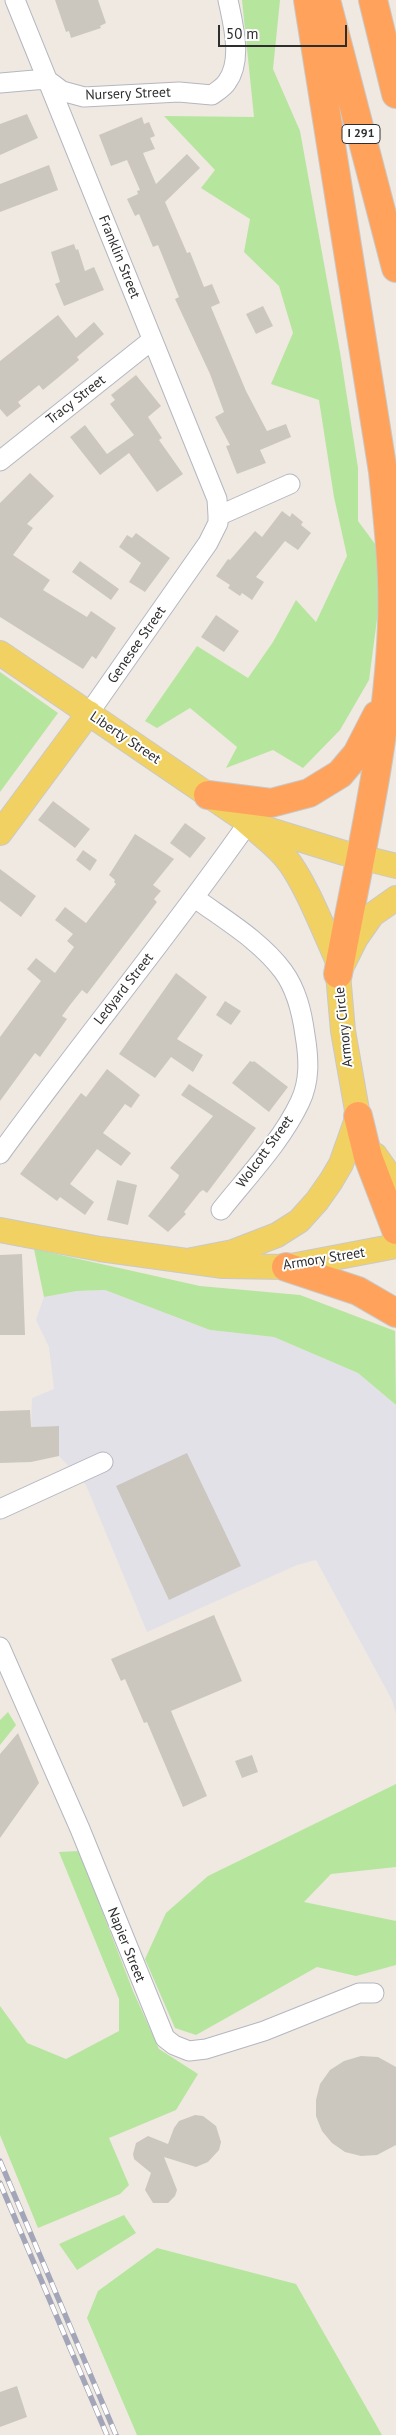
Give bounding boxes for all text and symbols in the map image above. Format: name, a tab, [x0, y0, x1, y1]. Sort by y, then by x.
scale bar	[221, 15, 350, 47]
text: 50 m	[226, 24, 259, 43]
street label: Nursery Street	[85, 84, 171, 104]
road number: I 291	[342, 125, 380, 144]
street label: Franklin Street	[95, 213, 143, 301]
street label: Tracy Street	[43, 372, 109, 428]
street label: Genesee Street	[104, 603, 170, 687]
street label: Liberty Street	[86, 708, 164, 768]
street label: Ledyard Street	[91, 950, 157, 1028]
street label: Armory Circle	[331, 986, 357, 1068]
street label: Wolcott Street	[233, 1113, 297, 1191]
street label: Armory Street	[282, 1244, 366, 1274]
street label: Napier Street	[103, 1905, 149, 1985]

